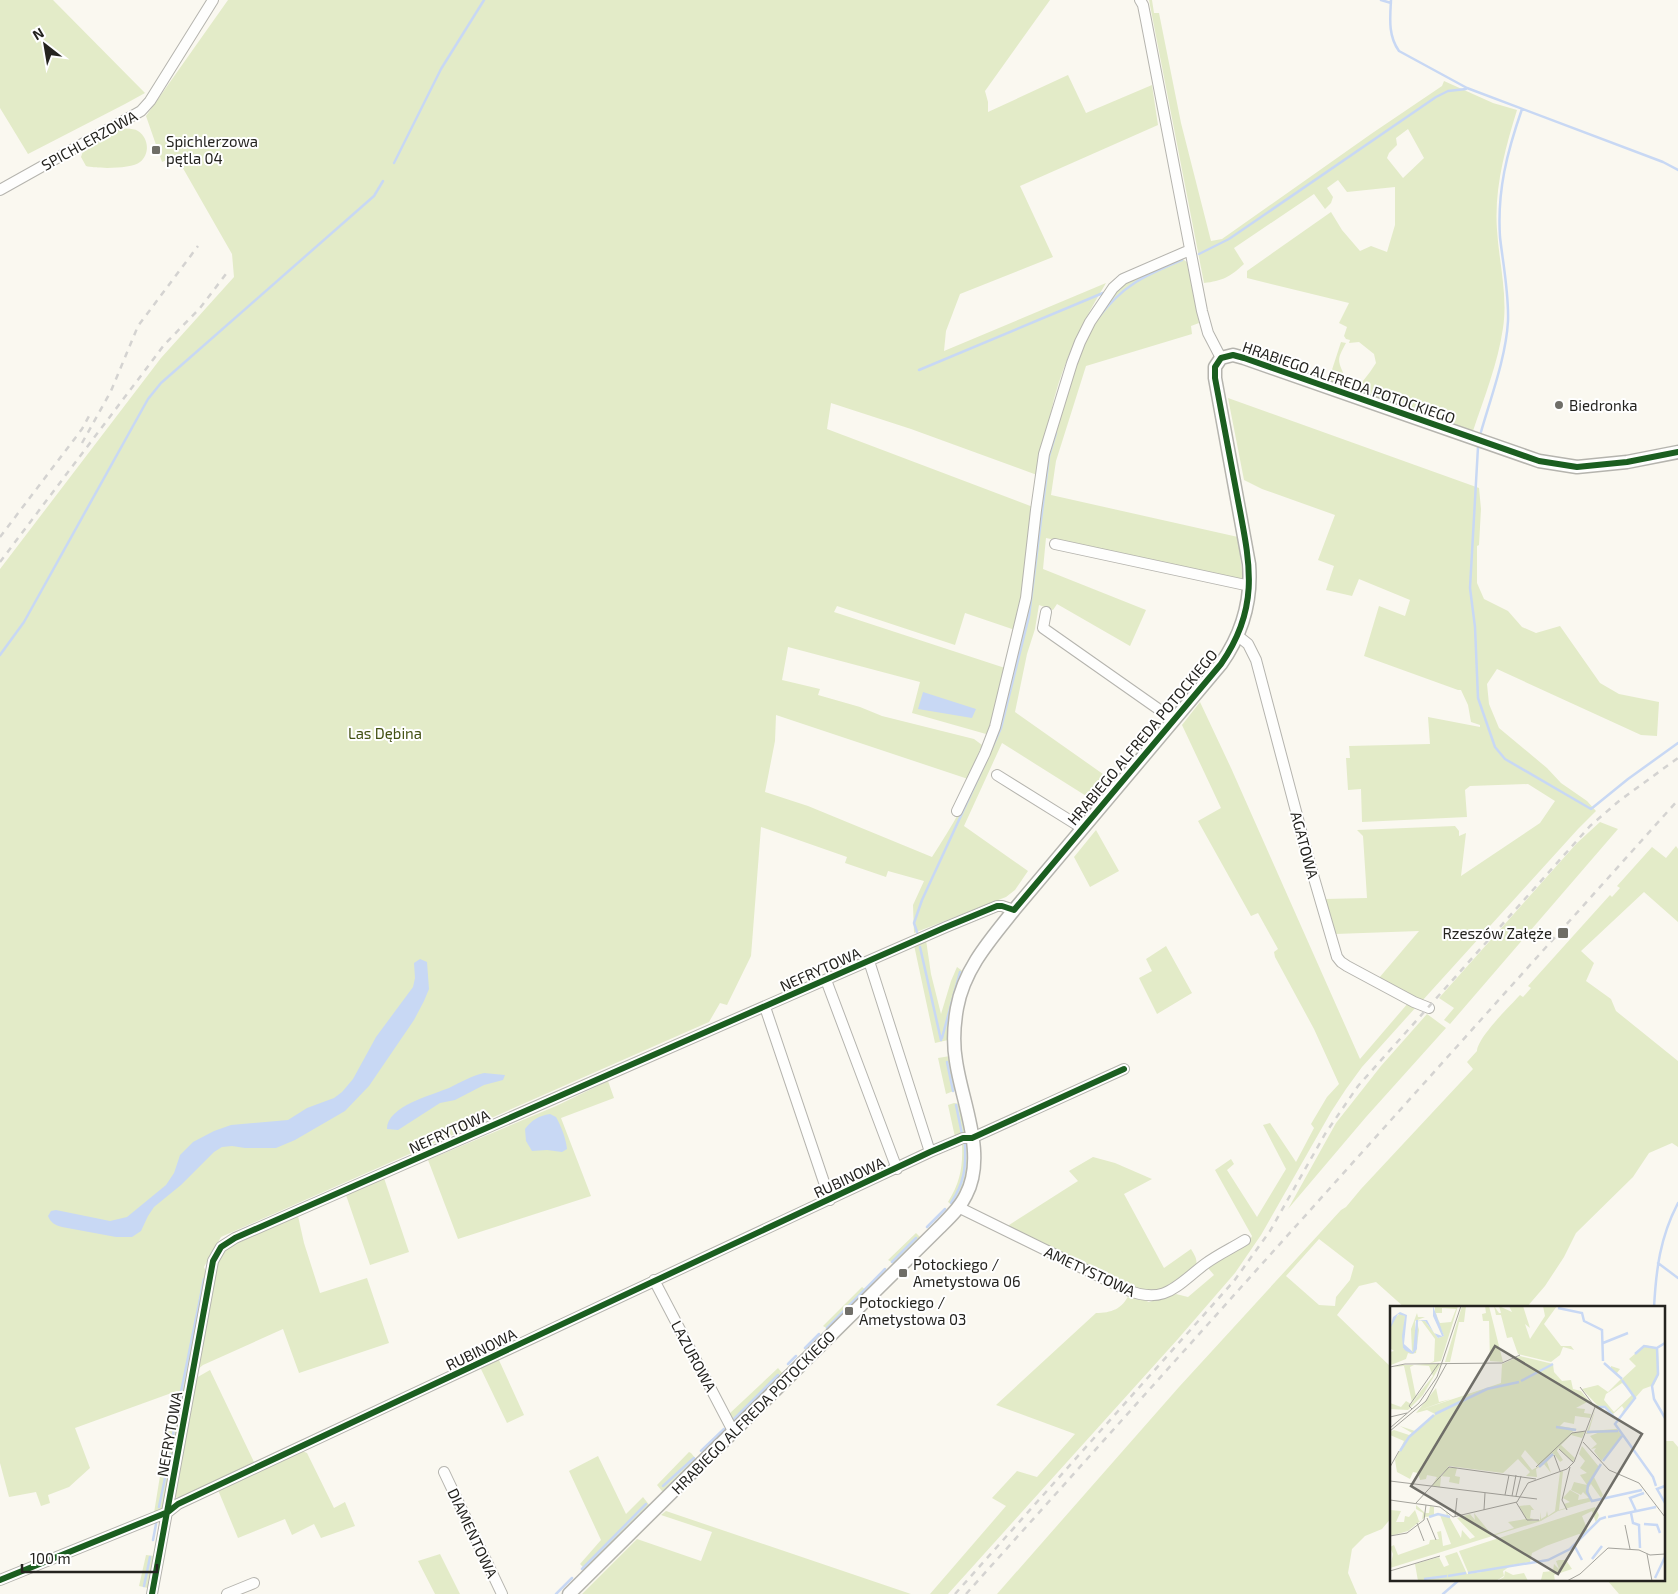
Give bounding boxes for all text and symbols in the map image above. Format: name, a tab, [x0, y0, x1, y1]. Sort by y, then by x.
north arrow	[20, 20, 70, 70]
text: N	[29, 24, 47, 43]
street label: SPICHLERZOWA	[38, 106, 141, 174]
place label: Spichlerzowa pętla 04	[166, 132, 258, 167]
marker: Spichlerzowa pętla 04	[150, 144, 162, 156]
street label: HRABIEGO ALFREDA POTOCKIEGO	[1240, 337, 1458, 427]
place label: Biedronka	[1569, 396, 1638, 414]
marker: Biedronka	[1553, 399, 1565, 411]
street label: HRABIEGO ALFREDA POTOCKIEGO	[1063, 645, 1221, 829]
park label: Las Dębina	[348, 724, 422, 742]
street label: AGATOWA	[1287, 809, 1323, 881]
place label: Rzeszów Załęże	[1443, 924, 1552, 942]
marker: Rzeszów Załęże	[1556, 926, 1570, 940]
street label: NEFRYTOWA	[777, 943, 864, 995]
street label: NEFRYTOWA	[406, 1105, 493, 1157]
street label: RUBINOWA	[811, 1152, 888, 1201]
street label: AMETYSTOWA	[1042, 1242, 1139, 1300]
place label: Potockiego / Ametystowa 06	[913, 1255, 1021, 1290]
marker: Potockiego / Ametystowa 06	[897, 1267, 909, 1279]
place label: Potockiego / Ametystowa 03	[859, 1293, 966, 1328]
marker: Potockiego / Ametystowa 03	[843, 1305, 855, 1317]
inset map	[1390, 1306, 1666, 1582]
street label: LAZUROWA	[668, 1317, 721, 1395]
street label: RUBINOWA	[443, 1324, 520, 1374]
street label: HRABIEGO ALFREDA POTOCKIEGO	[667, 1326, 839, 1498]
street label: NEFRYTOWA	[153, 1389, 185, 1478]
street label: DIAMENTOWA	[444, 1485, 502, 1581]
scale bar	[22, 1542, 158, 1574]
text: 100 m	[30, 1549, 71, 1567]

